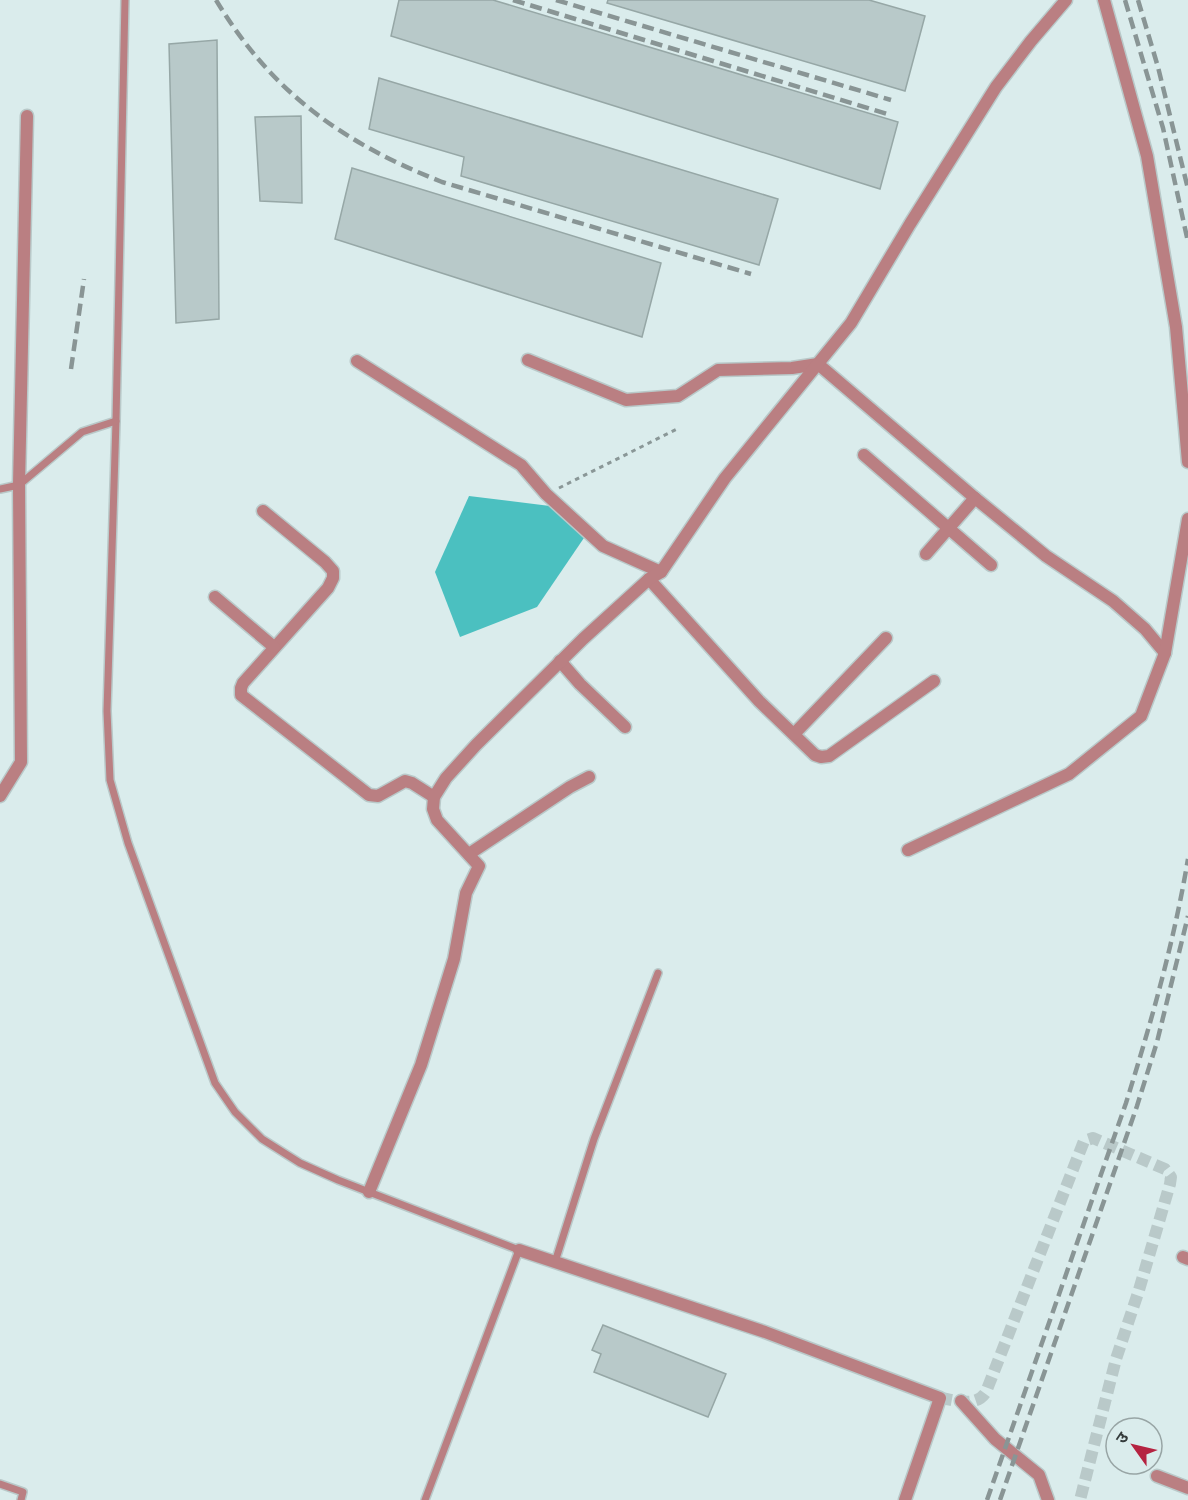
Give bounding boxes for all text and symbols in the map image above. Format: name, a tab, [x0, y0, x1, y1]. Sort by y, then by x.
north arrow	[1104, 1416, 1164, 1476]
text: उ	[1111, 1428, 1132, 1447]

